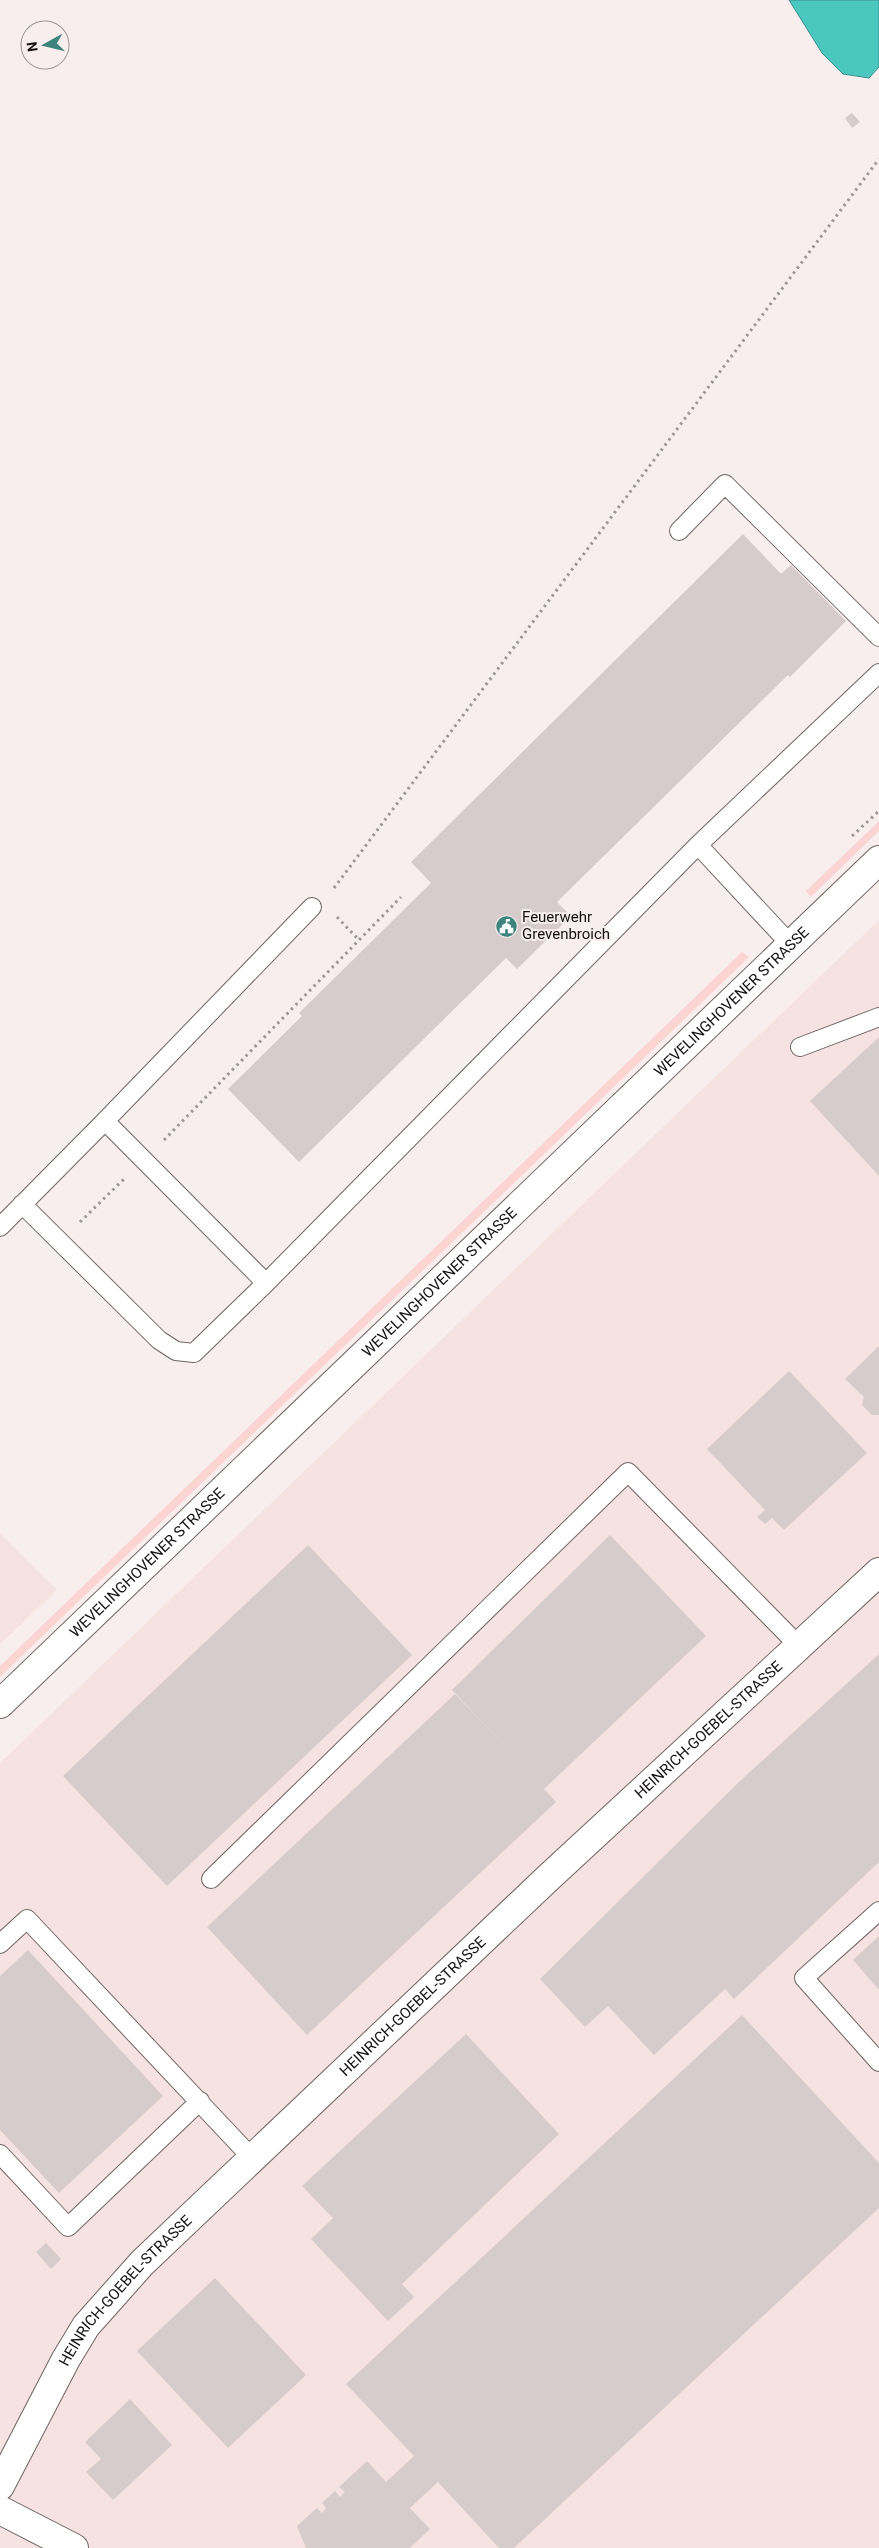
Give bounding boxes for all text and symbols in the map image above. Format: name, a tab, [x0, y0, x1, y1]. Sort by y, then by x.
north arrow	[20, 20, 70, 70]
text: N	[24, 41, 41, 53]
place label: Feuerwehr Grevenbroich	[522, 908, 610, 943]
public building icon: Feuerwehr Grevenbroich	[494, 914, 518, 938]
street label: WEVELINGHOVENER STRASSE	[650, 923, 813, 1080]
street label: WEVELINGHOVENER STRASSE	[358, 1204, 521, 1361]
street label: WEVELINGHOVENER STRASSE	[66, 1484, 229, 1641]
street label: HEINRICH-GOEBEL-STRASSE	[631, 1657, 786, 1802]
street label: HEINRICH-GOEBEL-STRASSE	[336, 1933, 490, 2080]
street label: HEINRICH-GOEBEL-STRASSE	[55, 2211, 196, 2369]

